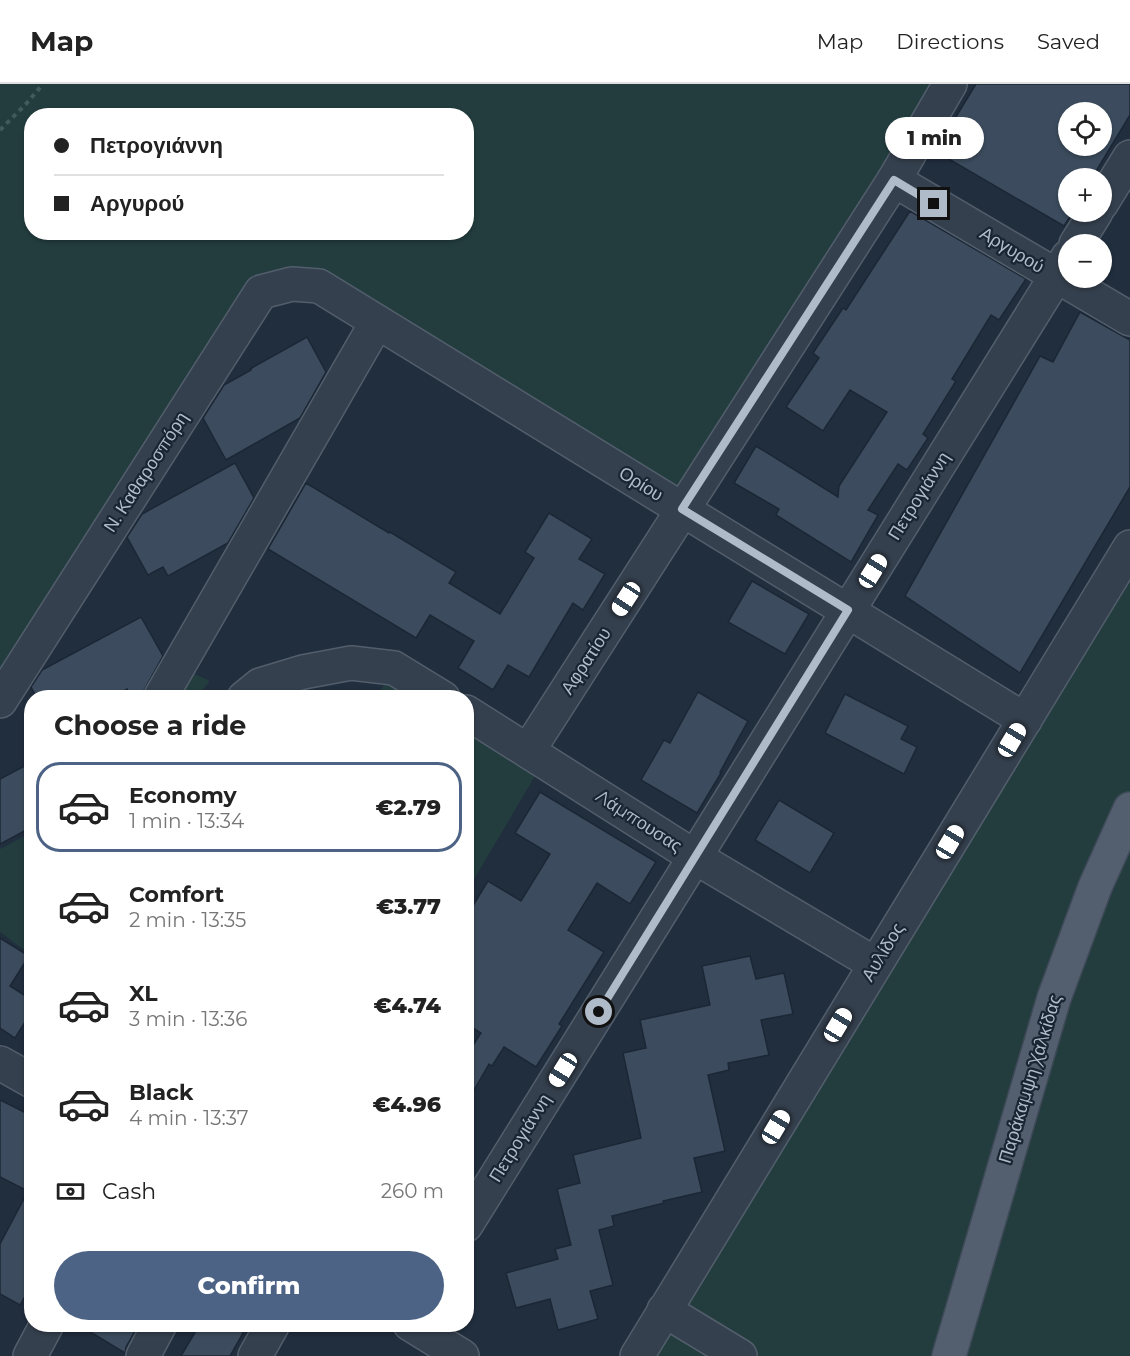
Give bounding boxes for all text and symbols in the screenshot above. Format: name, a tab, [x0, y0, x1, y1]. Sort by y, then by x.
text: Map	[30, 24, 93, 58]
text: Map	[817, 29, 863, 54]
text: Directions	[896, 29, 1004, 54]
text: Saved	[1037, 29, 1100, 54]
map controls	[1058, 102, 1112, 288]
button: locate	[1058, 102, 1112, 156]
callout: 1 min	[884, 117, 984, 159]
text: 1 min	[907, 126, 962, 150]
text: Πετρογιάννη	[90, 132, 223, 159]
button: +	[1058, 168, 1112, 222]
text: Αργυρού	[90, 190, 184, 217]
route end	[920, 190, 947, 217]
street label: Αργυρού	[976, 222, 1048, 278]
button: −	[1058, 234, 1112, 288]
street label: Ν. Καθαροσπόρη	[99, 408, 193, 536]
street label: Πετρογιάννη	[883, 448, 955, 544]
street label: Ορίου	[615, 462, 667, 506]
car	[856, 551, 890, 591]
car	[609, 579, 643, 619]
street label: Αφρατίου	[556, 623, 616, 699]
text: Choose a ride	[54, 709, 246, 742]
car	[995, 720, 1029, 760]
icon: car	[57, 780, 111, 834]
text: Economy	[129, 782, 237, 809]
street label: Λάμπουσας	[592, 785, 686, 857]
text: €2.79	[376, 794, 441, 821]
text: 1 min · 13:34	[129, 809, 244, 833]
car	[933, 822, 967, 862]
icon: car	[57, 879, 111, 933]
text: Comfort	[129, 881, 224, 908]
text: €3.77	[376, 893, 441, 920]
text: 2 min · 13:35	[129, 908, 246, 932]
street label: Αυλίδος	[857, 918, 909, 985]
icon: car	[57, 978, 111, 1032]
text: XL	[129, 980, 158, 1007]
text: €4.74	[374, 992, 441, 1019]
street label: Παράκαμψη Χαλκίδας	[994, 992, 1066, 1166]
route start	[585, 998, 612, 1025]
car	[821, 1005, 855, 1045]
text: 3 min · 13:36	[129, 1007, 247, 1031]
car	[546, 1050, 580, 1090]
icon: car	[57, 1077, 111, 1131]
text: Black	[129, 1079, 193, 1106]
street label: Πετρογιάννη	[484, 1090, 556, 1186]
text: €4.96	[373, 1091, 441, 1118]
text: 4 min · 13:37	[129, 1106, 249, 1130]
car	[759, 1107, 793, 1147]
icon: cash	[54, 1175, 87, 1208]
text: Cash	[102, 1178, 156, 1205]
text: 260 m	[381, 1179, 444, 1203]
button: Confirm	[54, 1251, 444, 1320]

